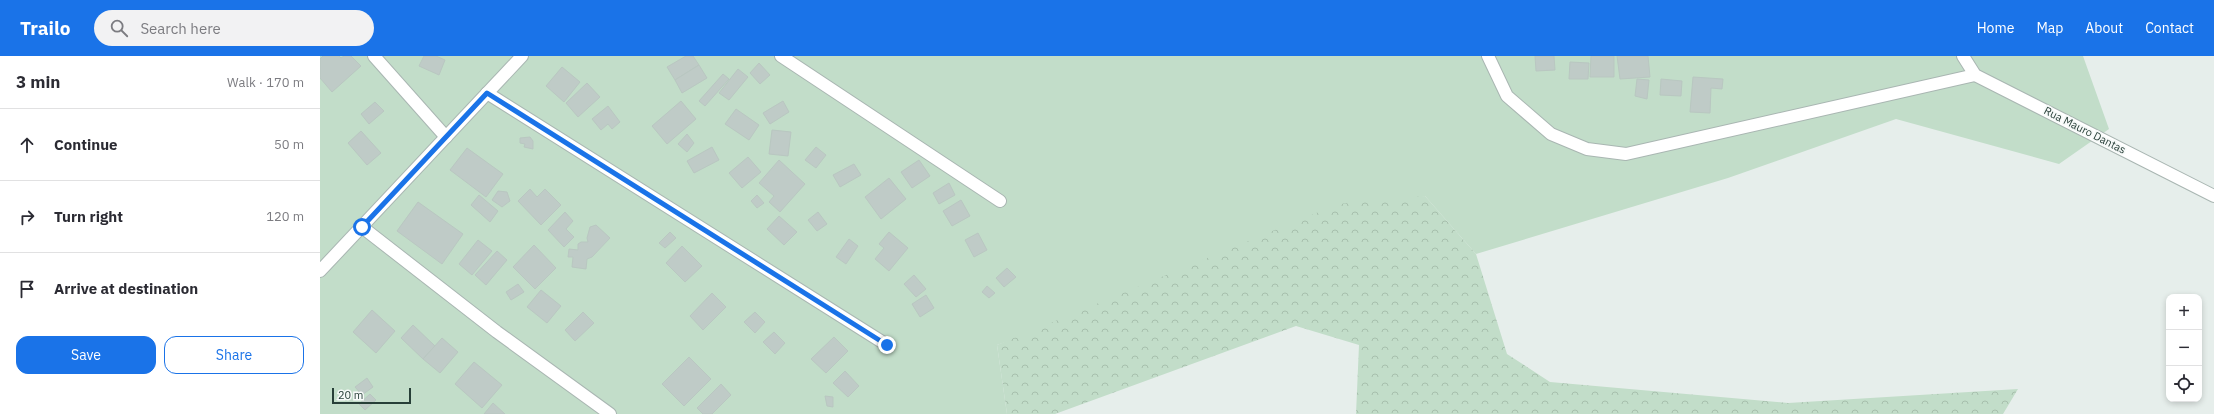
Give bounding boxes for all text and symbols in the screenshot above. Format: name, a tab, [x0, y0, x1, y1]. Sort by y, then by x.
search box	[94, 10, 374, 46]
text: Trailo	[20, 16, 70, 40]
icon: search	[108, 17, 130, 39]
text: Search here	[140, 19, 221, 38]
text: Home	[1977, 19, 2014, 37]
text: Map	[2036, 19, 2063, 37]
text: About	[2085, 19, 2123, 37]
text: Contact	[2145, 19, 2194, 37]
text: 3 min	[16, 71, 60, 93]
text: Walk · 170 m	[227, 74, 304, 91]
street label: Rua Mauro Dantas	[2042, 103, 2128, 157]
icon: ahead	[16, 134, 38, 156]
text: Continue	[54, 135, 118, 154]
text: 50 m	[274, 136, 304, 153]
icon: right	[16, 206, 38, 228]
text: Turn right	[54, 207, 123, 226]
text: 120 m	[266, 208, 304, 225]
route start	[353, 218, 371, 236]
icon: arrive	[16, 278, 38, 300]
text: Arrive at destination	[54, 279, 198, 298]
map controls	[2166, 294, 2202, 402]
button: +	[2166, 294, 2202, 330]
button: −	[2166, 330, 2202, 366]
button: Save	[16, 336, 156, 374]
button: Share	[164, 336, 304, 374]
route end	[878, 336, 896, 354]
button: locate	[2166, 366, 2202, 402]
scale bar	[332, 386, 411, 405]
text: 20 m	[338, 388, 363, 402]

